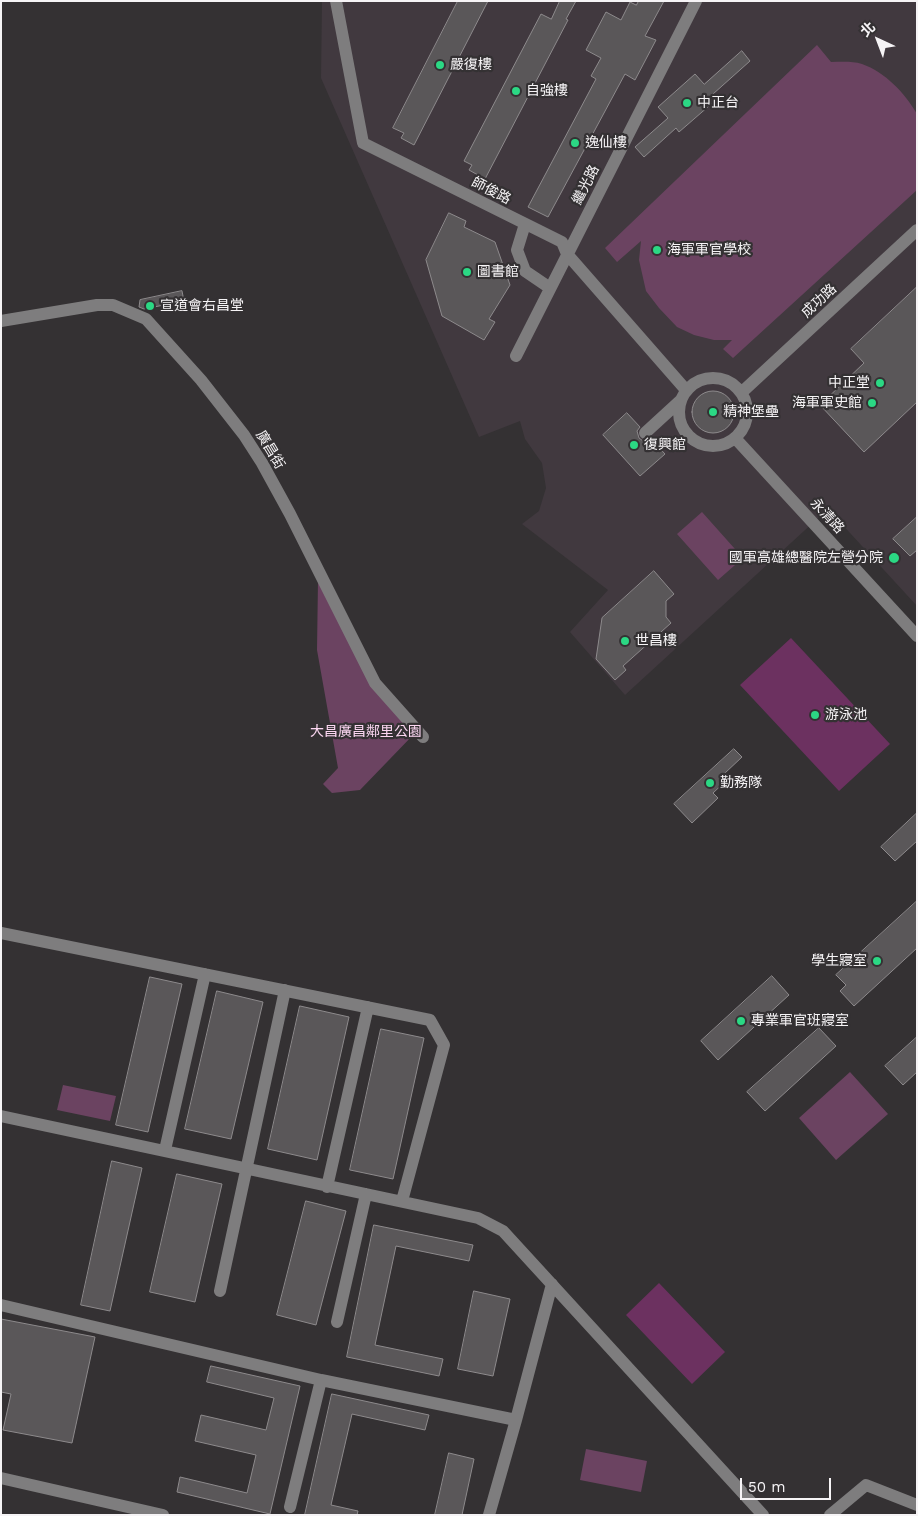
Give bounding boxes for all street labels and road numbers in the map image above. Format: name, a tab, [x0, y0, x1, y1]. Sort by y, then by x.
street label: 繼光路	[569, 162, 603, 208]
street label: 師俊路	[468, 174, 514, 208]
street label: 成功路	[798, 281, 840, 321]
street label: 廣昌街	[252, 428, 288, 472]
street label: 永清路	[807, 495, 847, 537]

